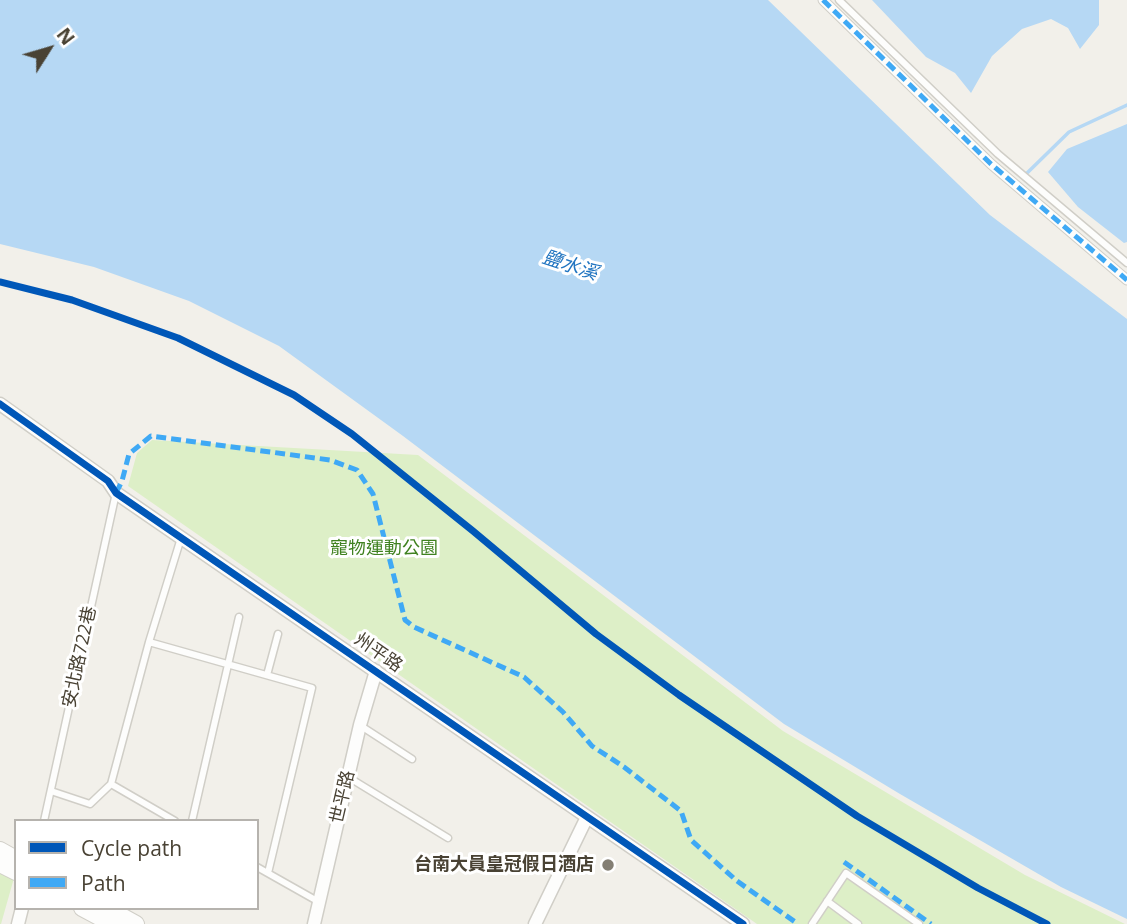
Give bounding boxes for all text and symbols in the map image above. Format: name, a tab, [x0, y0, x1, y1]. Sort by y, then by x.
north arrow	[14, 14, 84, 84]
text: N	[51, 22, 81, 50]
water label: 鹽水溪	[539, 246, 601, 286]
park label: 寵物運動公園	[330, 538, 438, 560]
street label: 安北路722巷	[59, 604, 101, 710]
street label: 州平路	[350, 629, 406, 677]
street label: 世平路	[326, 768, 360, 826]
legend	[14, 819, 259, 910]
text: Cycle path	[81, 834, 182, 862]
place label: 台南大員皇冠假日酒店	[414, 854, 594, 876]
marker: 台南大員皇冠假日酒店	[600, 857, 616, 873]
text: Path	[81, 869, 126, 897]

